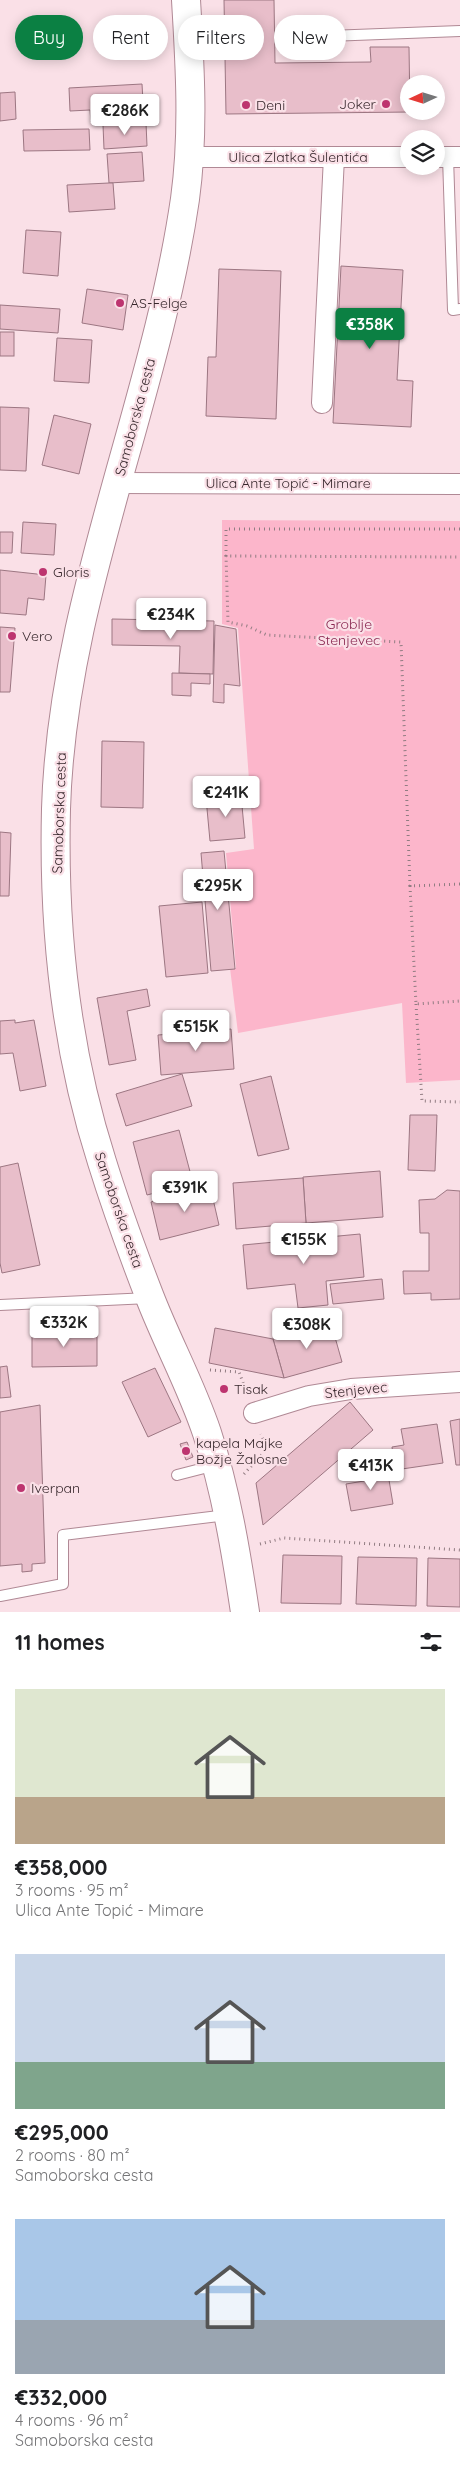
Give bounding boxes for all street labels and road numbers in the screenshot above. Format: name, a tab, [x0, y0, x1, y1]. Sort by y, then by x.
street label: Ulica Zlatka Šulentića	[228, 148, 368, 166]
street label: Samoborska cesta	[111, 356, 159, 478]
street label: Ulica Ante Topić - Mimare	[205, 474, 371, 492]
street label: Samoborska cesta	[48, 752, 70, 874]
street label: Samoborska cesta	[91, 1150, 147, 1270]
street label: Stenjevec	[324, 1378, 388, 1402]

